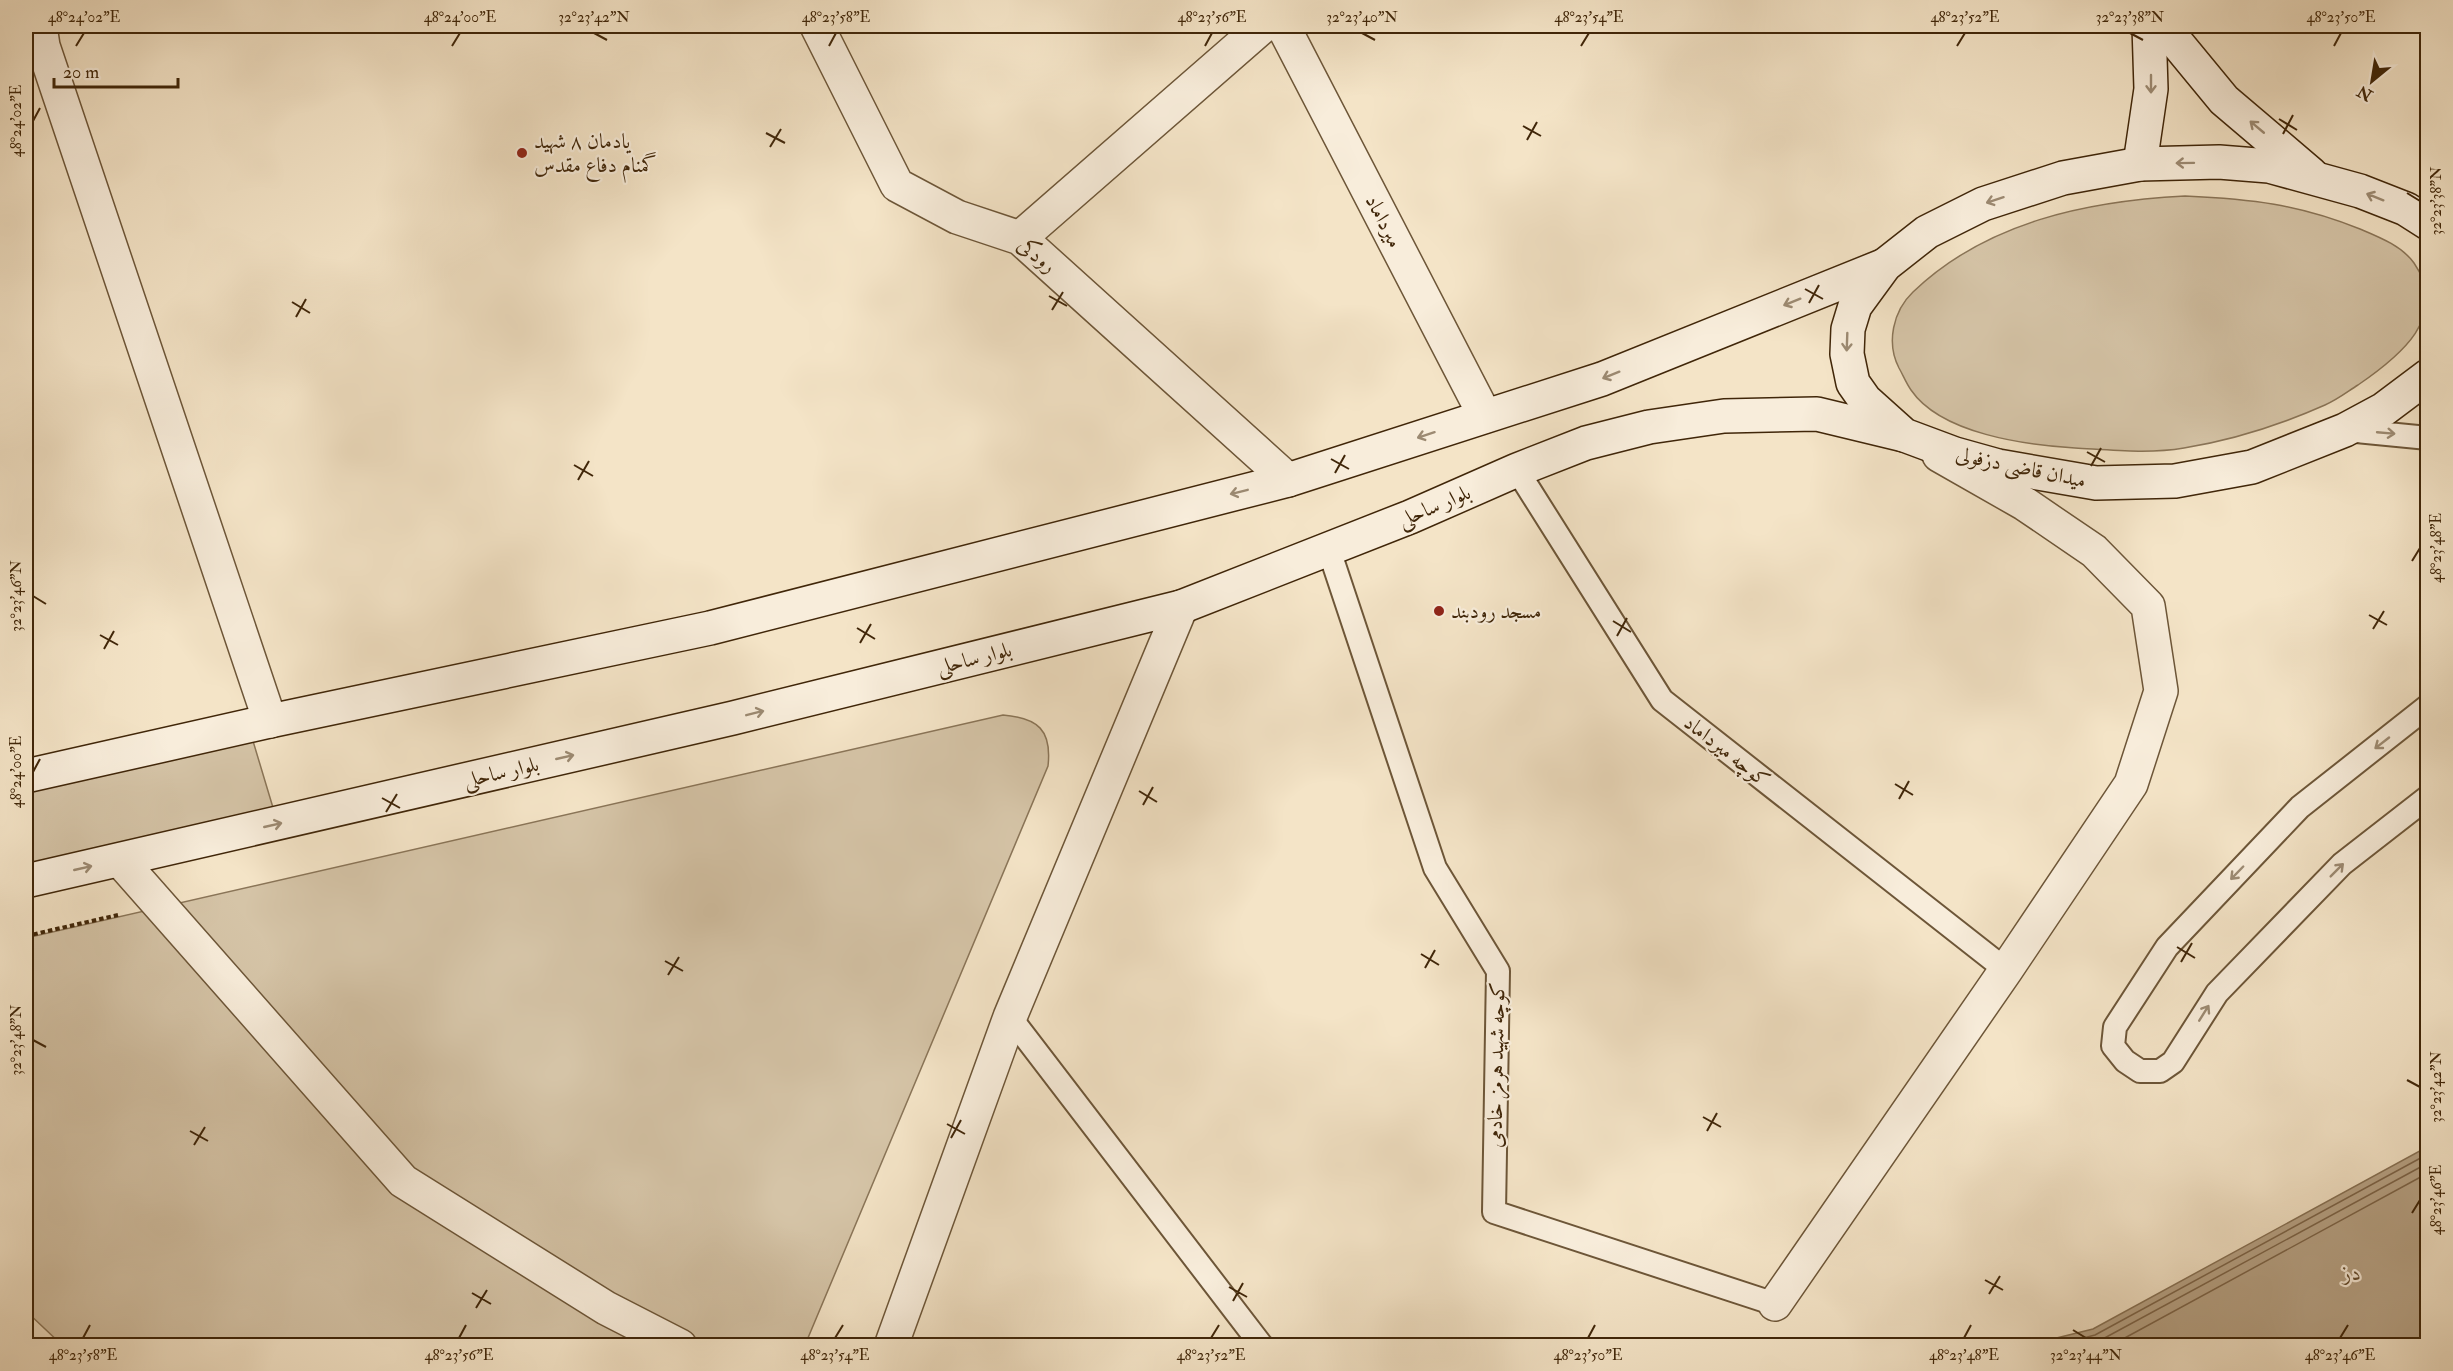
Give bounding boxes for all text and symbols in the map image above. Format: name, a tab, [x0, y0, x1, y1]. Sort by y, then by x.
text: 48°24'02"E	[48, 8, 120, 27]
text: 48°24'00"E	[424, 8, 497, 27]
text: 32°23'42"N	[558, 8, 630, 27]
text: 48°23'58"E	[802, 8, 870, 27]
text: 48°23'56"E	[1177, 8, 1247, 27]
text: 32°23'40"N	[1326, 8, 1398, 27]
text: 48°23'54"E	[1554, 8, 1624, 27]
text: 48°23'52"E	[1930, 8, 2000, 27]
text: 32°23'38"N	[2096, 8, 2165, 27]
text: 48°23'50"E	[2306, 8, 2376, 27]
scale bar	[54, 51, 178, 89]
north arrow	[2342, 51, 2402, 111]
text: 20 m	[63, 61, 99, 84]
one-way arrow	[2145, 73, 2157, 93]
text: N	[2353, 81, 2377, 106]
text: 48°24'02"E	[7, 85, 26, 157]
one-way arrow	[2250, 120, 2265, 134]
place label: یادمان ۸ شهید گمنام دفاع مقدس	[534, 128, 657, 183]
marker: یادمان ۸ شهید گمنام دفاع مقدس	[515, 146, 529, 160]
one-way arrow	[2176, 157, 2196, 168]
text: 32°23'38"N	[2427, 166, 2446, 235]
street label: میرداماد	[1359, 190, 1408, 252]
one-way arrow	[2367, 191, 2385, 202]
one-way arrow	[1986, 195, 2005, 206]
street label: رودکی	[1012, 231, 1062, 279]
one-way arrow	[1783, 297, 1802, 308]
one-way arrow	[1842, 331, 1853, 351]
one-way arrow	[1602, 371, 1621, 382]
one-way arrow	[2376, 428, 2396, 439]
one-way arrow	[1417, 430, 1436, 441]
street label: میدان قاضی دزفولی	[1953, 441, 2088, 495]
street label: بلوار ساحلی	[1394, 479, 1476, 536]
one-way arrow	[1230, 487, 1249, 499]
text: 48°23'48"E	[2427, 513, 2446, 583]
text: 32°23'46"N	[7, 560, 26, 632]
place label: مسجد رودبند	[1451, 598, 1541, 625]
marker: مسجد رودبند	[1432, 604, 1446, 618]
street label: بلوار ساحلی	[934, 636, 1015, 683]
one-way arrow	[745, 706, 764, 718]
street label: کوچه میرداماد	[1678, 709, 1775, 794]
text: 48°24'00"E	[7, 735, 26, 808]
one-way arrow	[2374, 736, 2390, 749]
street label: بلوار ساحلی	[461, 751, 542, 796]
one-way arrow	[555, 751, 574, 762]
one-way arrow	[263, 818, 282, 830]
one-way arrow	[73, 862, 92, 874]
one-way arrow	[2329, 863, 2344, 877]
one-way arrow	[2230, 865, 2244, 880]
street label: کوچه شهید هرمز خادمی	[1482, 982, 1512, 1148]
text: 32°23'48"N	[7, 1004, 26, 1075]
one-way arrow	[2199, 1005, 2211, 1022]
text: 32°23'42"N	[2427, 1051, 2446, 1123]
text: 48°23'46"E	[2427, 1164, 2446, 1235]
water label: دز	[2341, 1259, 2361, 1287]
text: 48°23'58"E	[49, 1346, 117, 1365]
text: 48°23'56"E	[424, 1346, 494, 1365]
text: 48°23'54"E	[800, 1346, 870, 1365]
text: 48°23'52"E	[1176, 1346, 1246, 1365]
text: 48°23'50"E	[1553, 1346, 1623, 1365]
text: 48°23'48"E	[1929, 1346, 1999, 1365]
text: 32°23'44"N	[2050, 1346, 2123, 1365]
text: 48°23'46"E	[2305, 1346, 2376, 1365]

